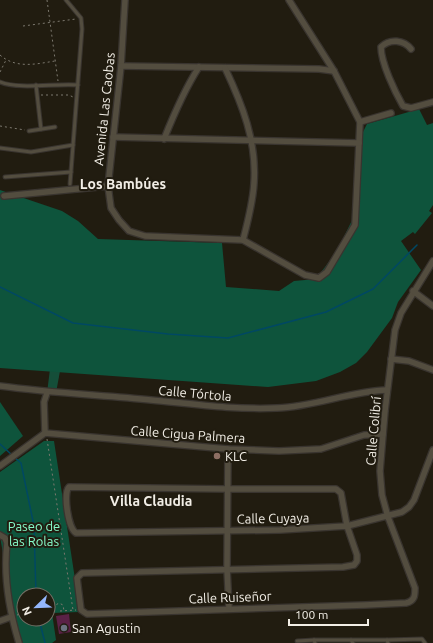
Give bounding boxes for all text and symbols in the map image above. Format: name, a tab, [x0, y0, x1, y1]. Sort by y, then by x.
street label: Avenida Las Caobas	[91, 51, 117, 166]
district label: Los Bambúes	[80, 176, 167, 192]
street label: Calle Tórtola	[158, 383, 232, 403]
street label: Calle Colibrí	[363, 395, 383, 466]
street label: Calle Cigua Palmera	[130, 423, 246, 445]
place label: KLC	[225, 449, 247, 463]
marker: KLC	[212, 451, 222, 461]
district label: Villa Claudia	[110, 493, 192, 509]
street label: Calle Cuyaya	[237, 510, 309, 526]
park label: Paseo de las Rolas	[8, 519, 60, 548]
north arrow	[16, 587, 56, 627]
street label: Calle Ruiseñor	[188, 589, 272, 605]
scale bar	[289, 601, 368, 627]
text: N	[20, 605, 34, 617]
text: 100 m	[295, 608, 328, 621]
place label: San Agustin	[72, 621, 141, 635]
marker: San Agustin	[59, 623, 69, 633]

